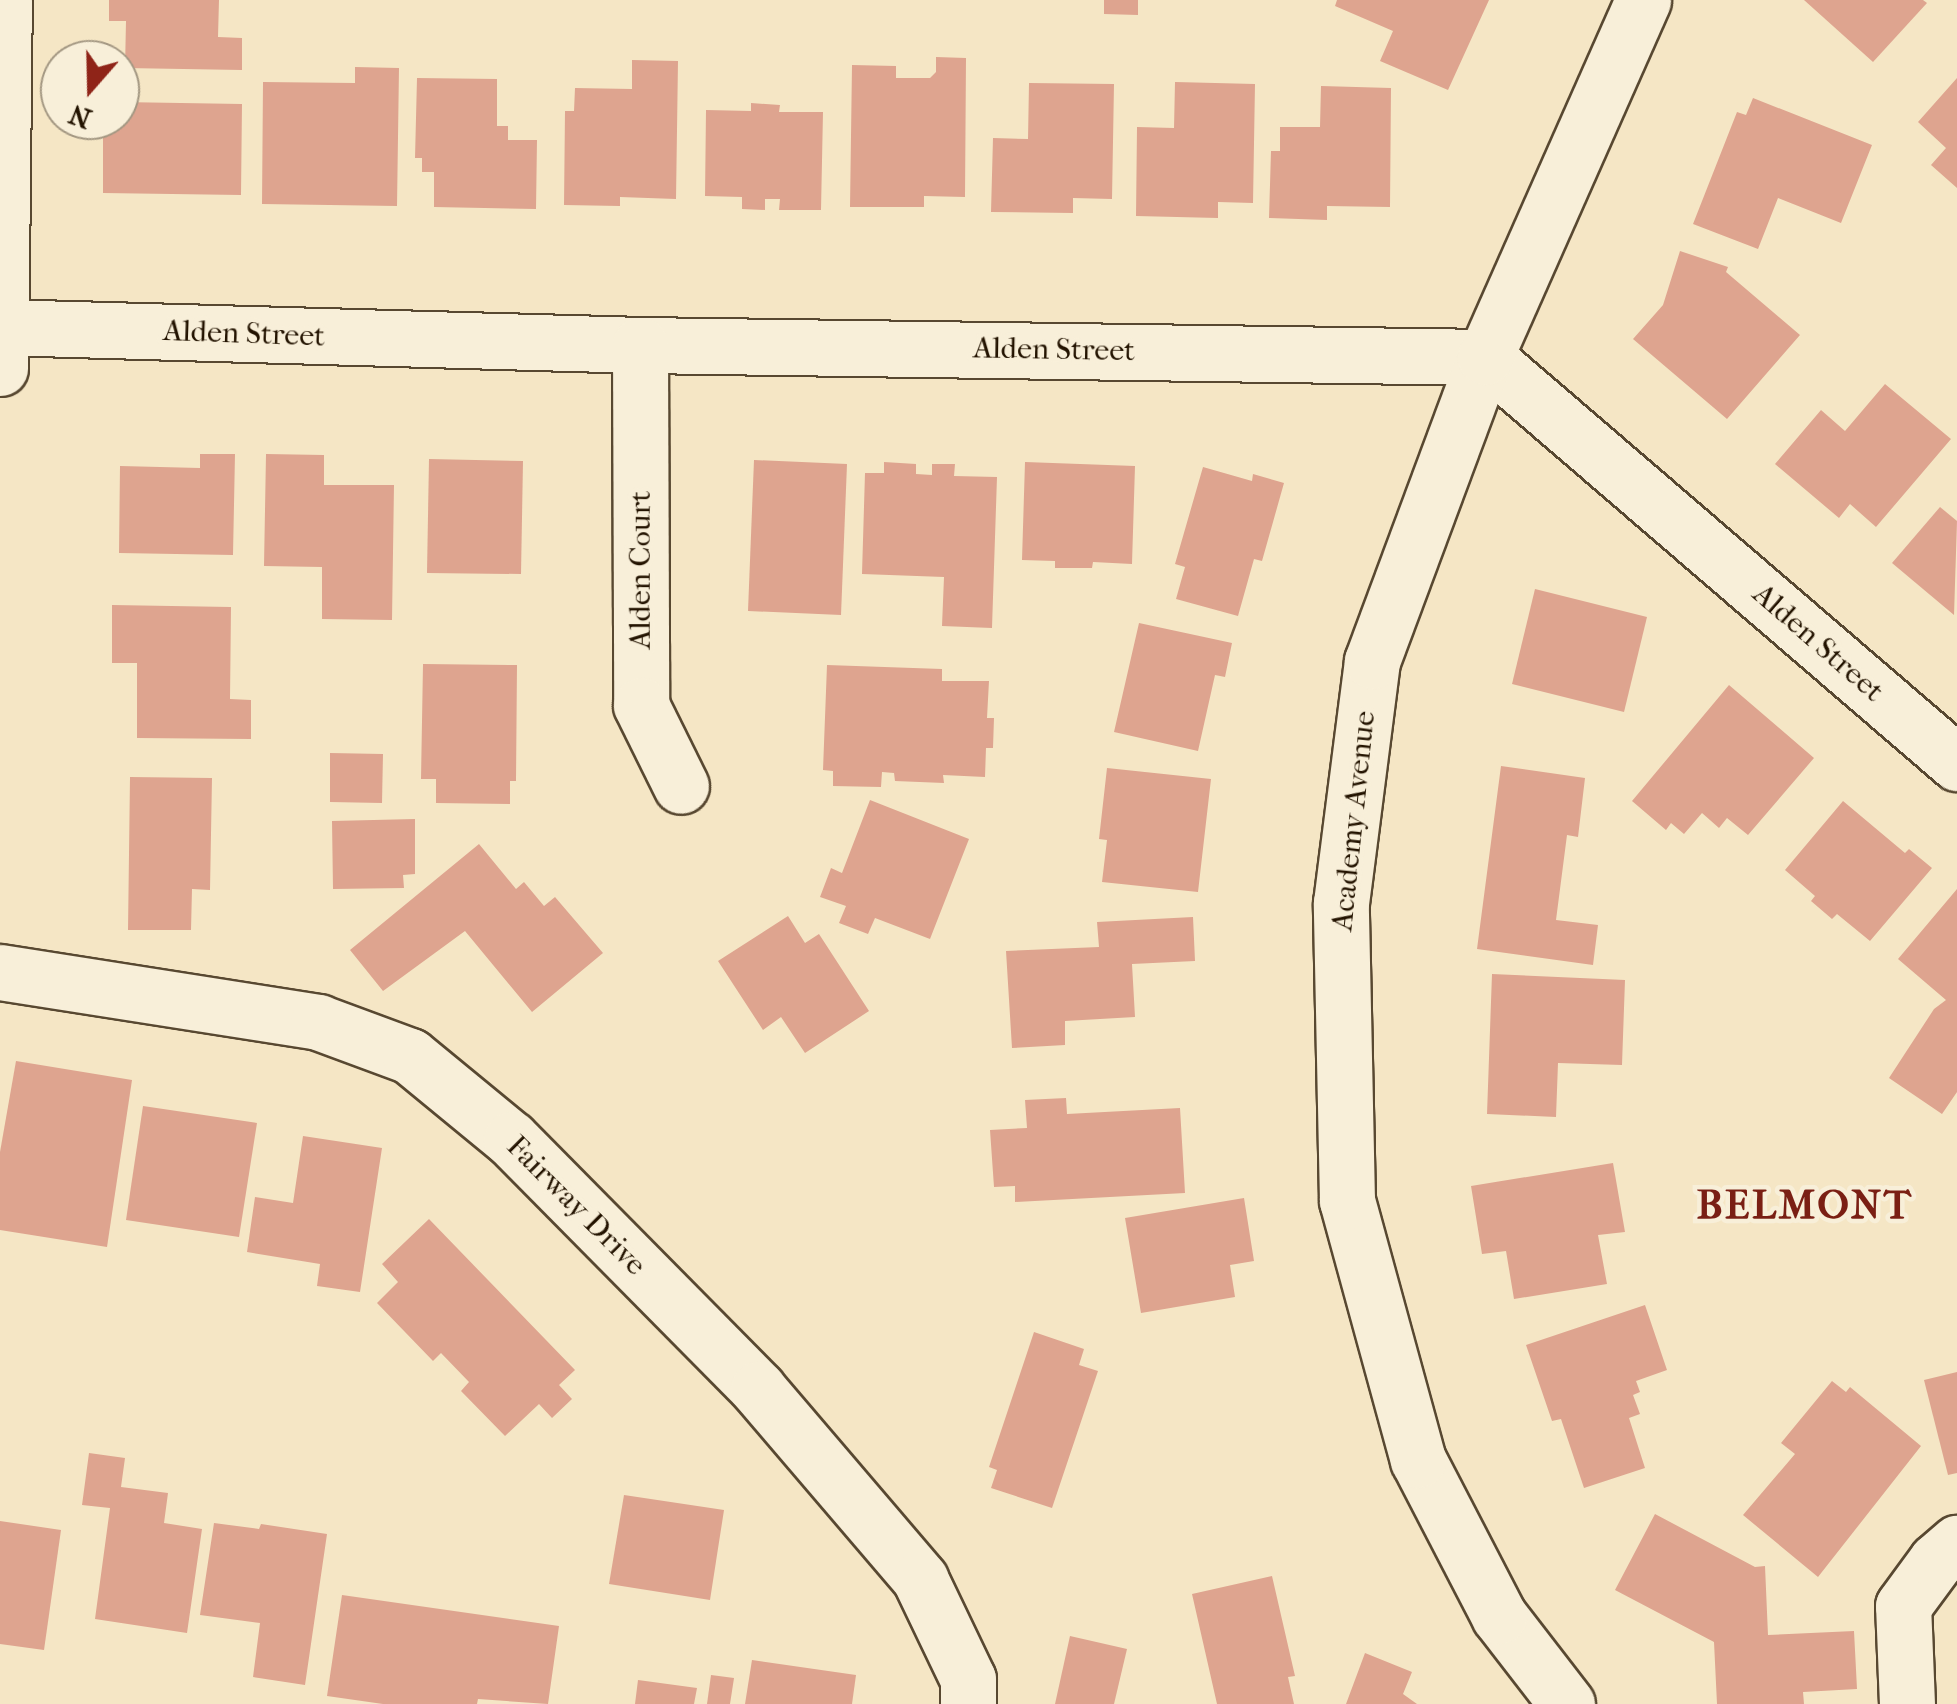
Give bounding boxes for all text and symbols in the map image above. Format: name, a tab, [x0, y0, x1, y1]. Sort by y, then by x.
north arrow	[40, 40, 140, 140]
text: N	[65, 98, 96, 136]
street label: Alden Street	[163, 313, 325, 355]
street label: Alden Street	[973, 331, 1135, 369]
street label: Alden Court	[623, 491, 659, 649]
street label: Alden Street	[1745, 576, 1891, 710]
street label: Academy Avenue	[1325, 709, 1383, 933]
street label: Fairway Drive	[499, 1129, 653, 1283]
district label: BELMONT	[1697, 1181, 1913, 1229]

